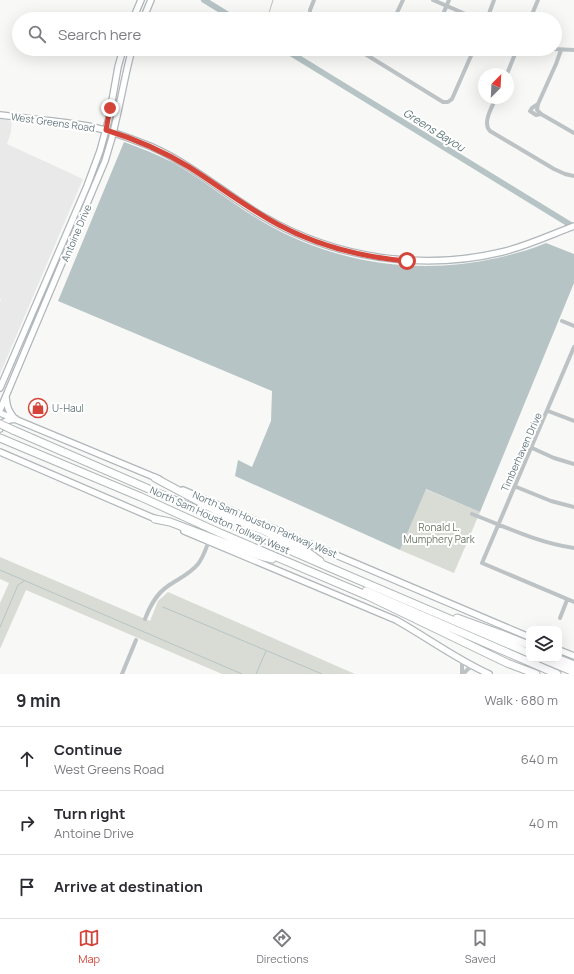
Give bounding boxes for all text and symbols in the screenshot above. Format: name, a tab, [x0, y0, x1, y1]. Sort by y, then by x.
search box	[12, 12, 562, 56]
icon: search	[26, 23, 48, 45]
text: Search here	[58, 24, 141, 45]
north arrow	[478, 68, 514, 104]
route end	[101, 99, 119, 117]
water label: Greens Bayou	[401, 105, 469, 155]
street label: West Greens Road	[10, 109, 96, 135]
street label: Antoine Drive	[58, 202, 95, 264]
route start	[398, 252, 416, 270]
shop icon: U-Haul	[27, 397, 49, 419]
place label: U-Haul	[52, 401, 84, 415]
street label: Timberhaven Drive	[497, 410, 545, 494]
street label: North Sam Houston Tollway West	[148, 483, 292, 557]
street label: North Sam Houston Parkway West	[191, 487, 339, 561]
park label: Ronald L. Mumphery Park	[403, 520, 476, 546]
map controls	[526, 626, 562, 662]
button: layers	[526, 626, 562, 662]
text: 9 min	[16, 689, 61, 712]
text: Walk · 680 m	[484, 691, 558, 709]
text: Continue	[54, 739, 122, 760]
icon: ahead	[16, 748, 38, 770]
text: 640 m	[521, 750, 558, 768]
text: West Greens Road	[54, 760, 164, 778]
text: Turn right	[54, 803, 125, 824]
icon: right	[16, 812, 38, 834]
text: 40 m	[529, 814, 558, 832]
text: Antoine Drive	[54, 824, 134, 842]
icon: arrive	[16, 876, 38, 898]
text: Arrive at destination	[54, 876, 203, 897]
tab: Map	[78, 927, 100, 966]
tab: Directions	[256, 927, 309, 966]
tab: Saved	[465, 927, 496, 966]

